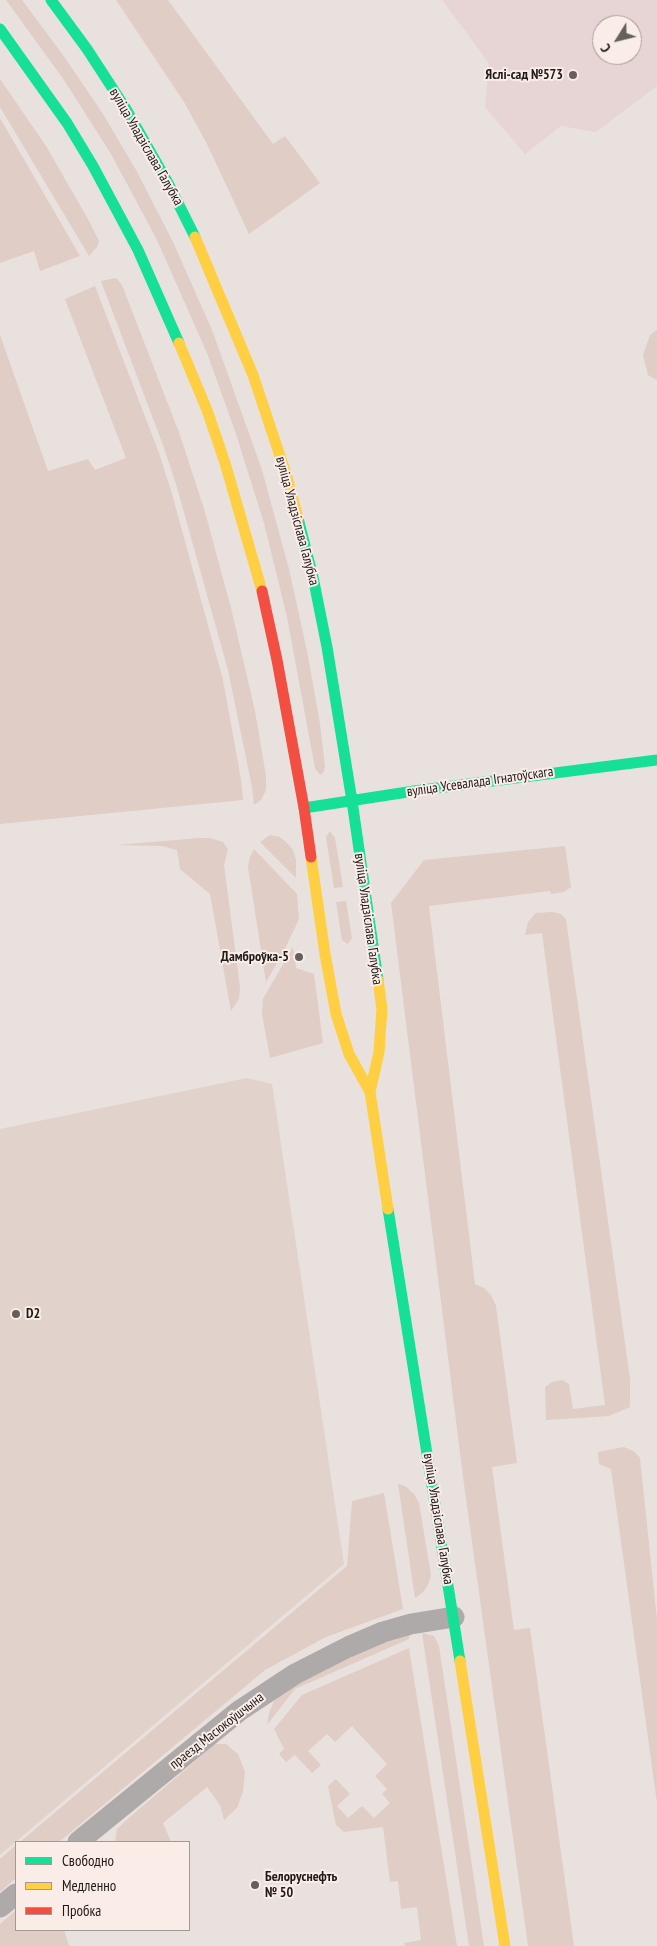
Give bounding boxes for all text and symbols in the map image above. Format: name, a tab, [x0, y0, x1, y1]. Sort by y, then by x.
north arrow	[592, 15, 642, 65]
text: С	[597, 40, 615, 56]
place label: Яслі-сад №573	[485, 67, 563, 83]
marker: Яслі-сад №573	[567, 69, 579, 81]
street label: вуліца Уладзіслава Галубка	[106, 85, 186, 209]
street label: вуліца Уладзіслава Галубка	[272, 455, 322, 587]
street label: вуліца Усевалада Ігнатоўскага	[406, 763, 554, 801]
street label: вуліца Уладзіслава Галубка	[350, 852, 386, 986]
place label: Дамброўка-5	[221, 949, 289, 965]
marker: Дамброўка-5	[293, 951, 305, 963]
place label: D2	[26, 1306, 40, 1322]
marker: D2	[10, 1308, 22, 1320]
street label: вуліца Уладзіслава Галубка	[419, 1452, 457, 1586]
street label: праезд Масюкоўшчына	[167, 1689, 267, 1773]
legend	[15, 1841, 190, 1931]
text: Свободно	[62, 1851, 114, 1870]
place label: Белоруснефть № 50	[265, 1869, 337, 1901]
text: Медленно	[62, 1876, 116, 1895]
marker: Белоруснефть № 50	[249, 1879, 261, 1891]
text: Пробка	[62, 1901, 101, 1920]

